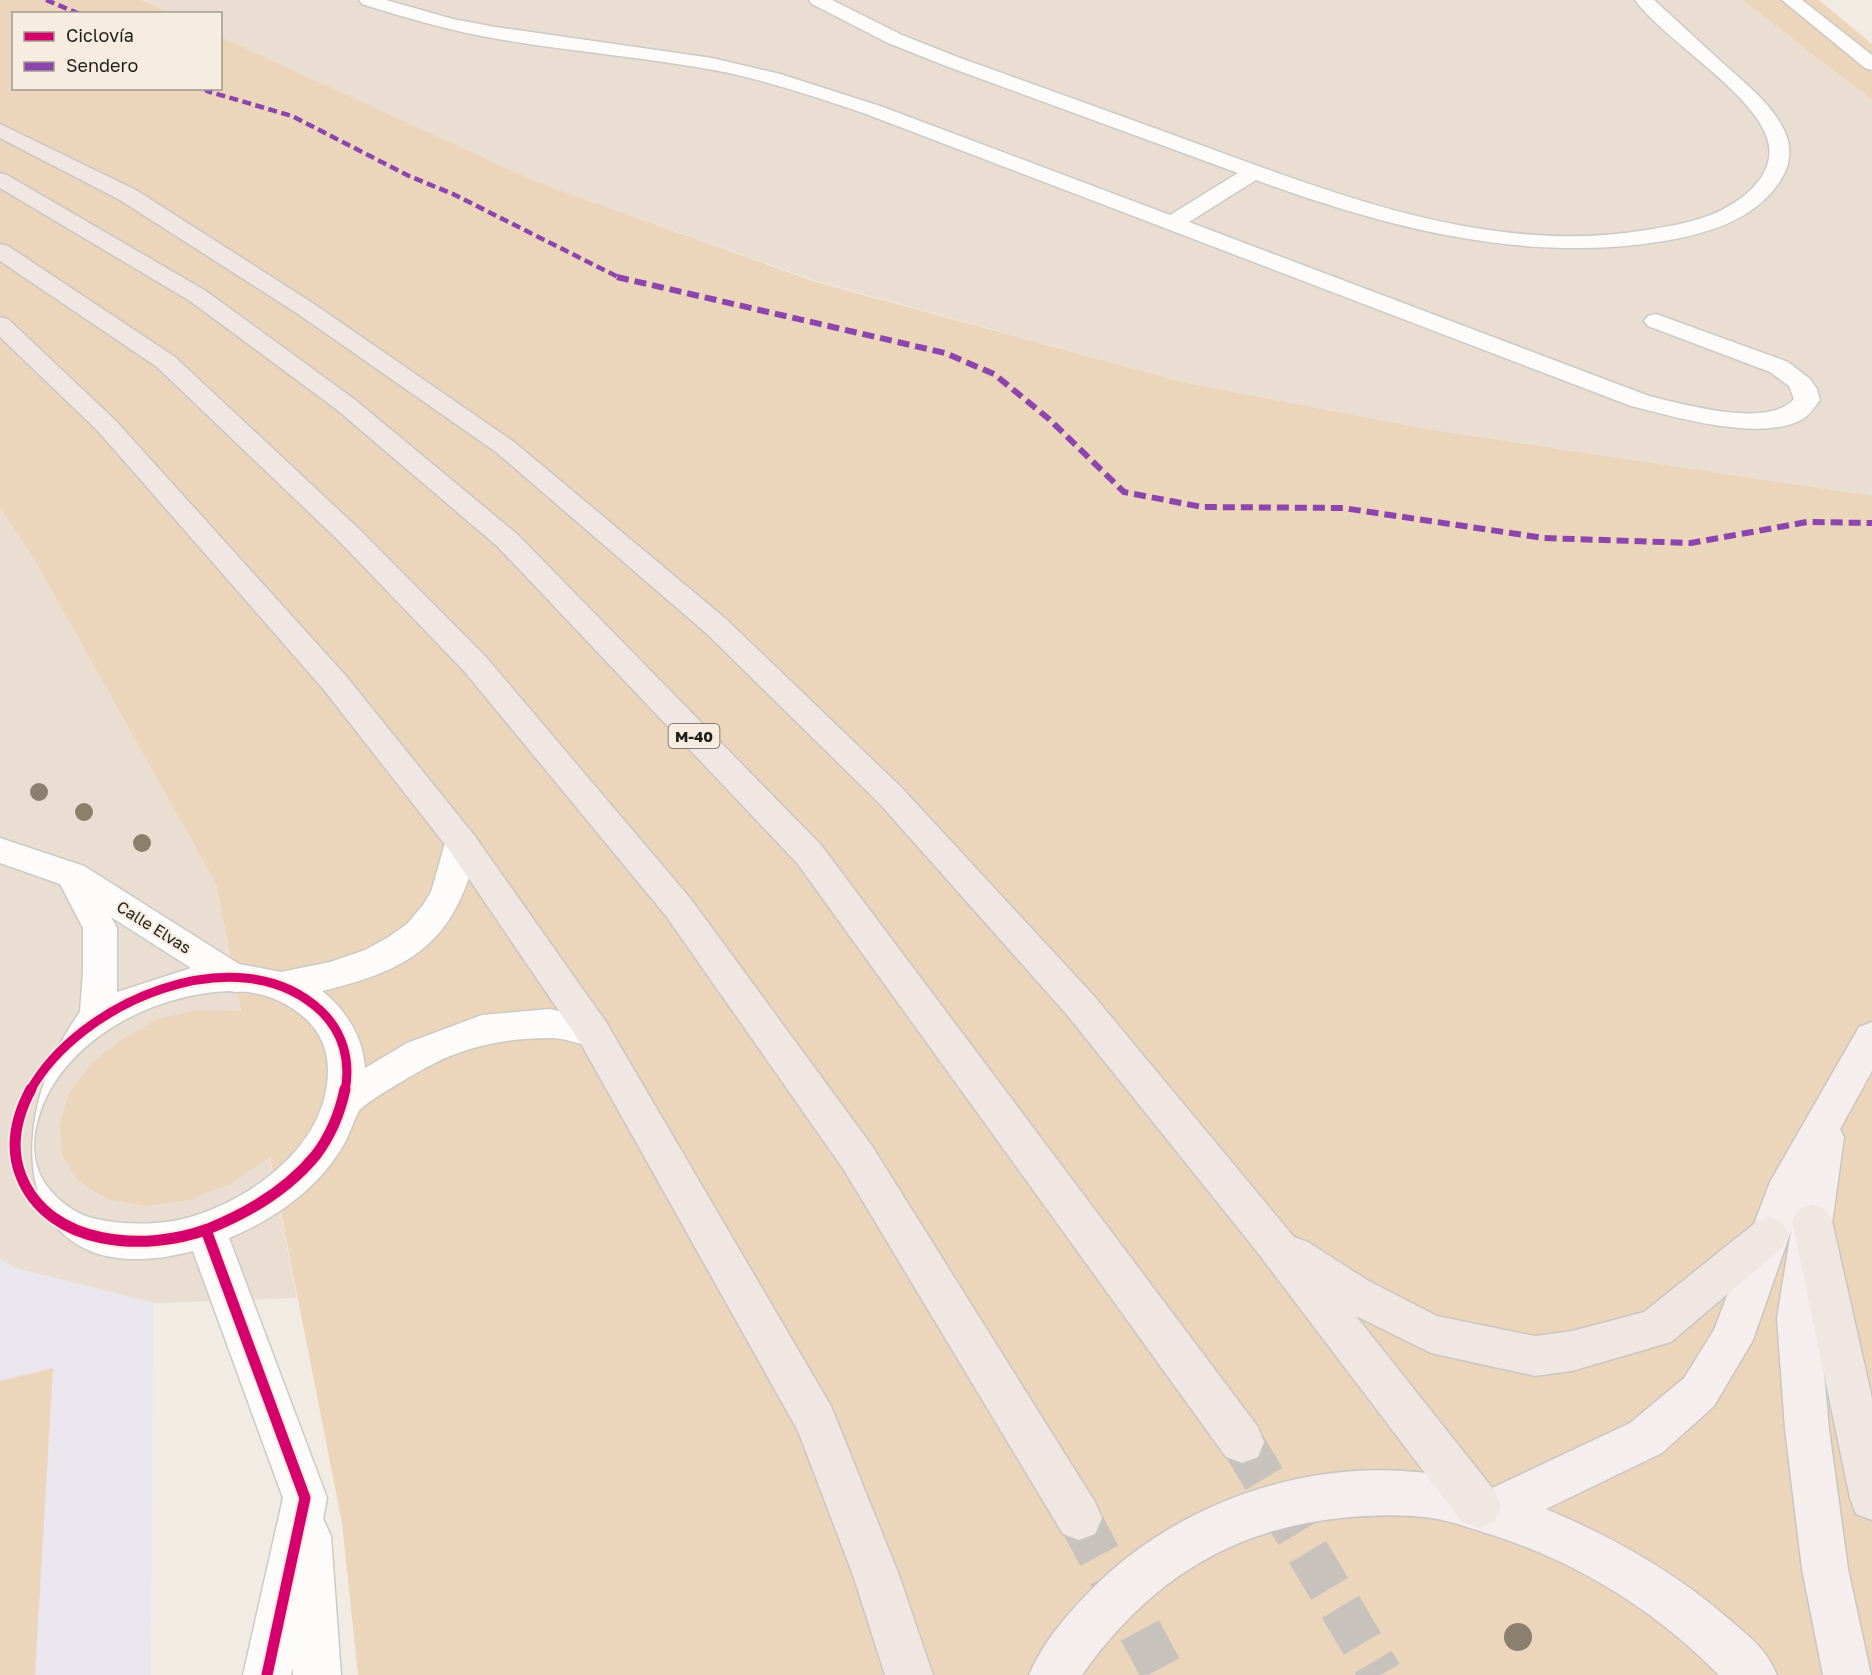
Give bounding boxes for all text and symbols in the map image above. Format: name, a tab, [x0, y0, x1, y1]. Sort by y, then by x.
legend	[12, 12, 222, 90]
text: Ciclovía	[66, 24, 134, 46]
text: Sendero	[66, 54, 138, 76]
road number: M-40	[668, 724, 720, 748]
street label: Calle Elvas	[113, 896, 195, 958]

